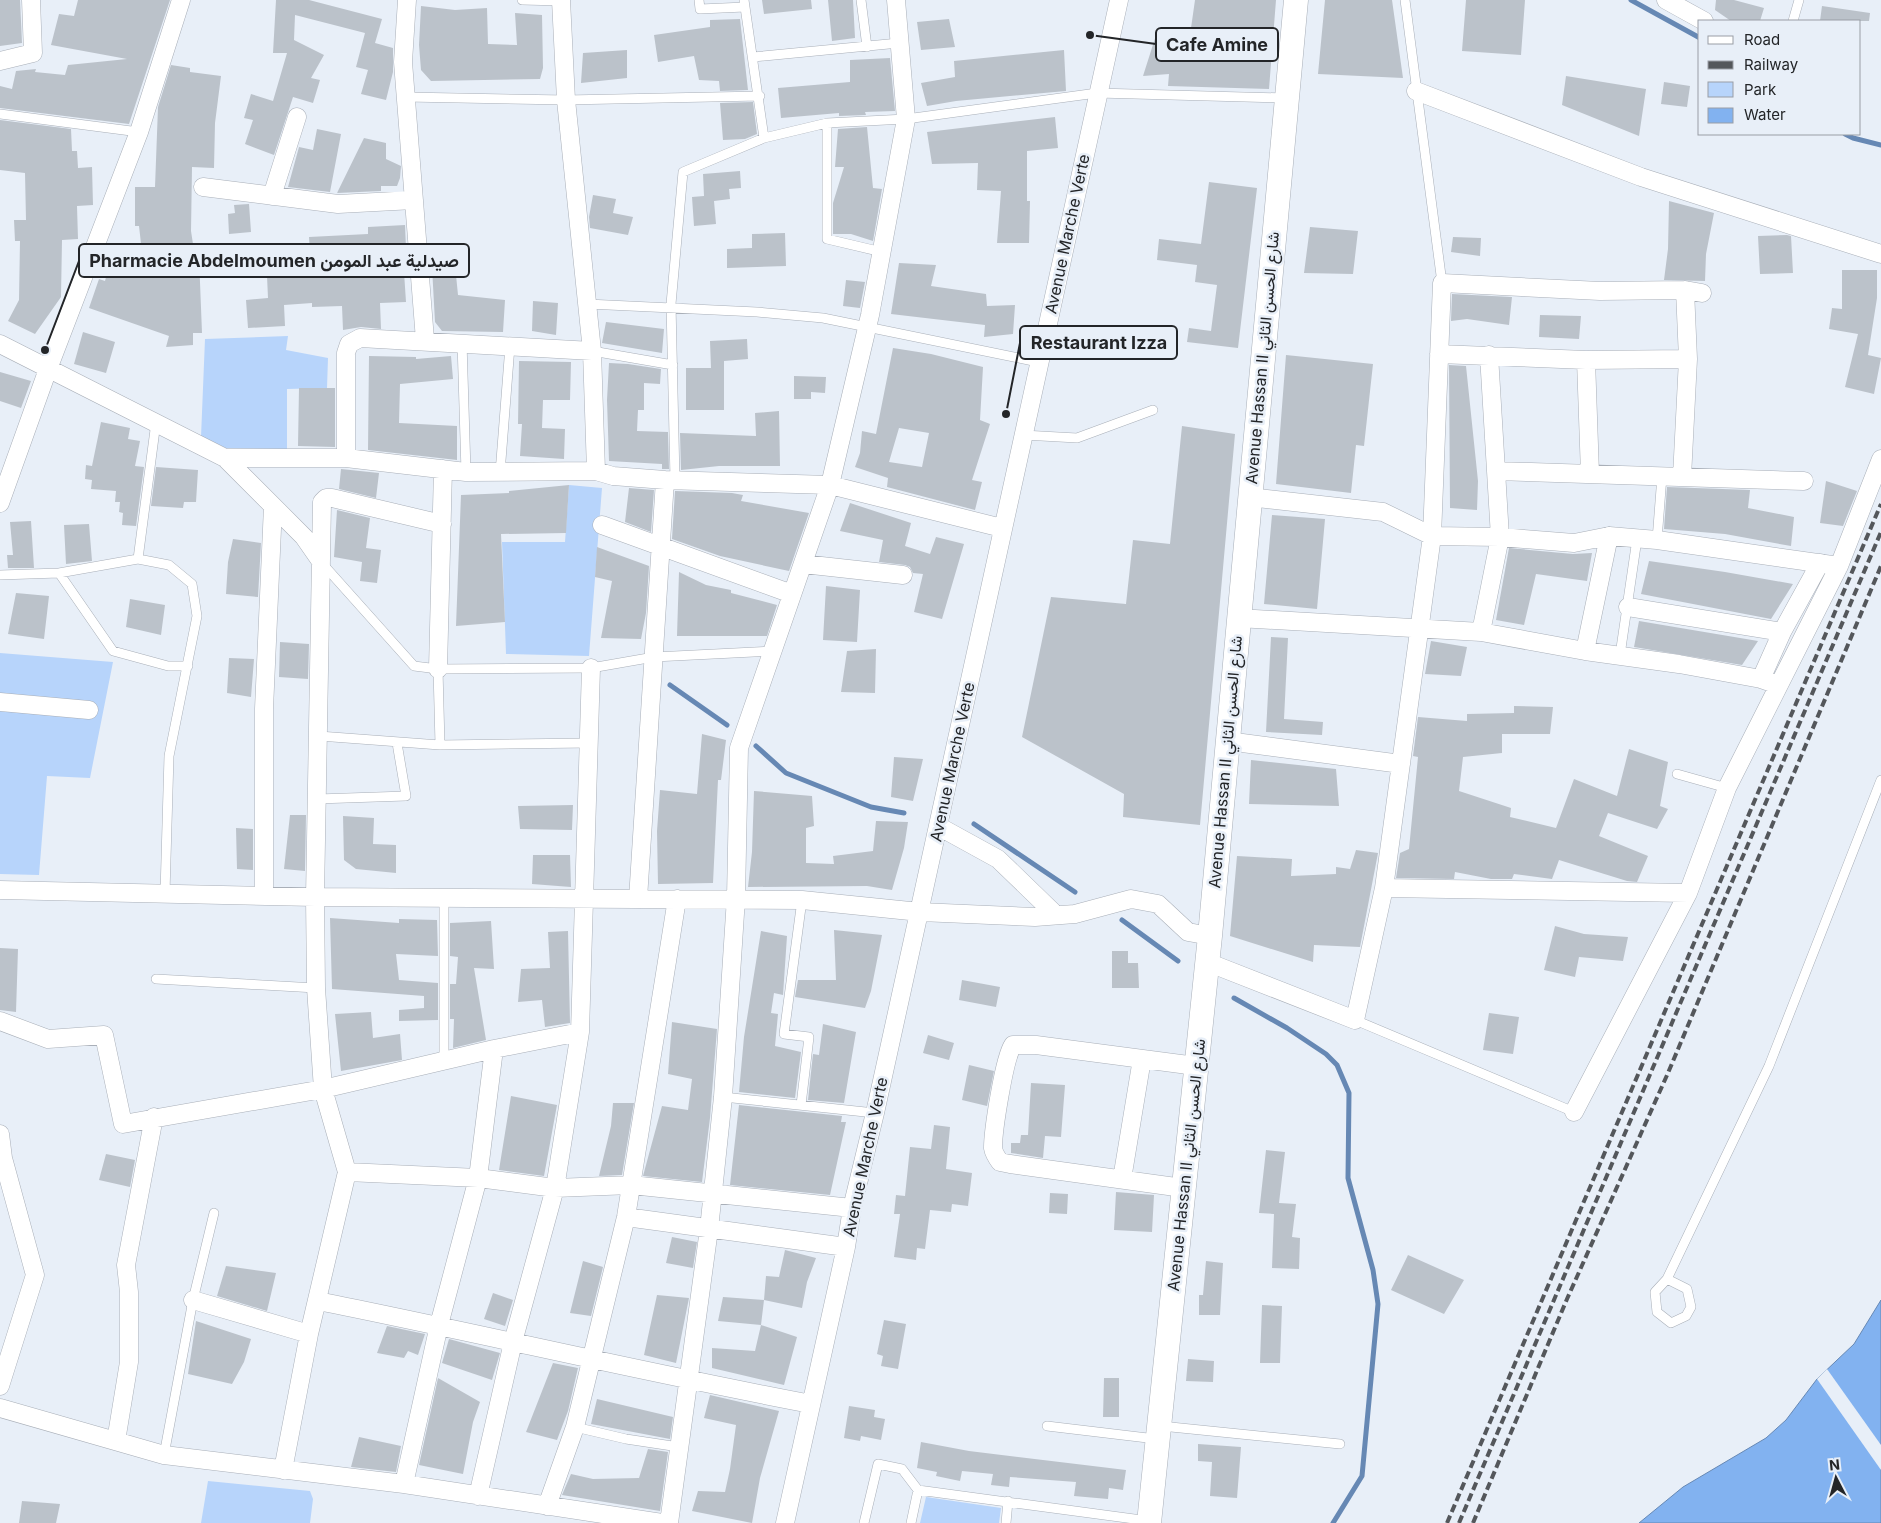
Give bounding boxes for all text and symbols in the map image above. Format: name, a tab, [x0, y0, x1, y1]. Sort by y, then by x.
legend	[1698, 20, 1861, 135]
callout: Cafe Amine	[1156, 28, 1278, 61]
text: Road	[1744, 30, 1780, 49]
text: Cafe Amine	[1166, 34, 1268, 55]
text: Railway	[1744, 55, 1799, 74]
text: Park	[1744, 80, 1777, 99]
text: Water	[1744, 105, 1786, 124]
street label: Avenue Marche Verte	[1040, 152, 1094, 316]
street label: Avenue Hassan II شارع الحسن الثاني	[1241, 231, 1287, 486]
callout: Pharmacie Abdelmoumen صيدلية عبد المومن	[79, 244, 469, 277]
text: Pharmacie Abdelmoumen صيدلية عبد المومن	[89, 250, 459, 272]
callout: Restaurant Izza	[1020, 326, 1177, 359]
text: Restaurant Izza	[1031, 332, 1167, 353]
street label: Avenue Hassan II شارع الحسن الثاني	[1204, 635, 1250, 890]
street label: Avenue Marche Verte	[925, 680, 979, 844]
street label: Avenue Hassan II شارع الحسن الثاني	[1163, 1038, 1213, 1293]
street label: Avenue Marche Verte	[838, 1075, 892, 1239]
north arrow	[1811, 1453, 1861, 1503]
text: N	[1828, 1456, 1841, 1474]

